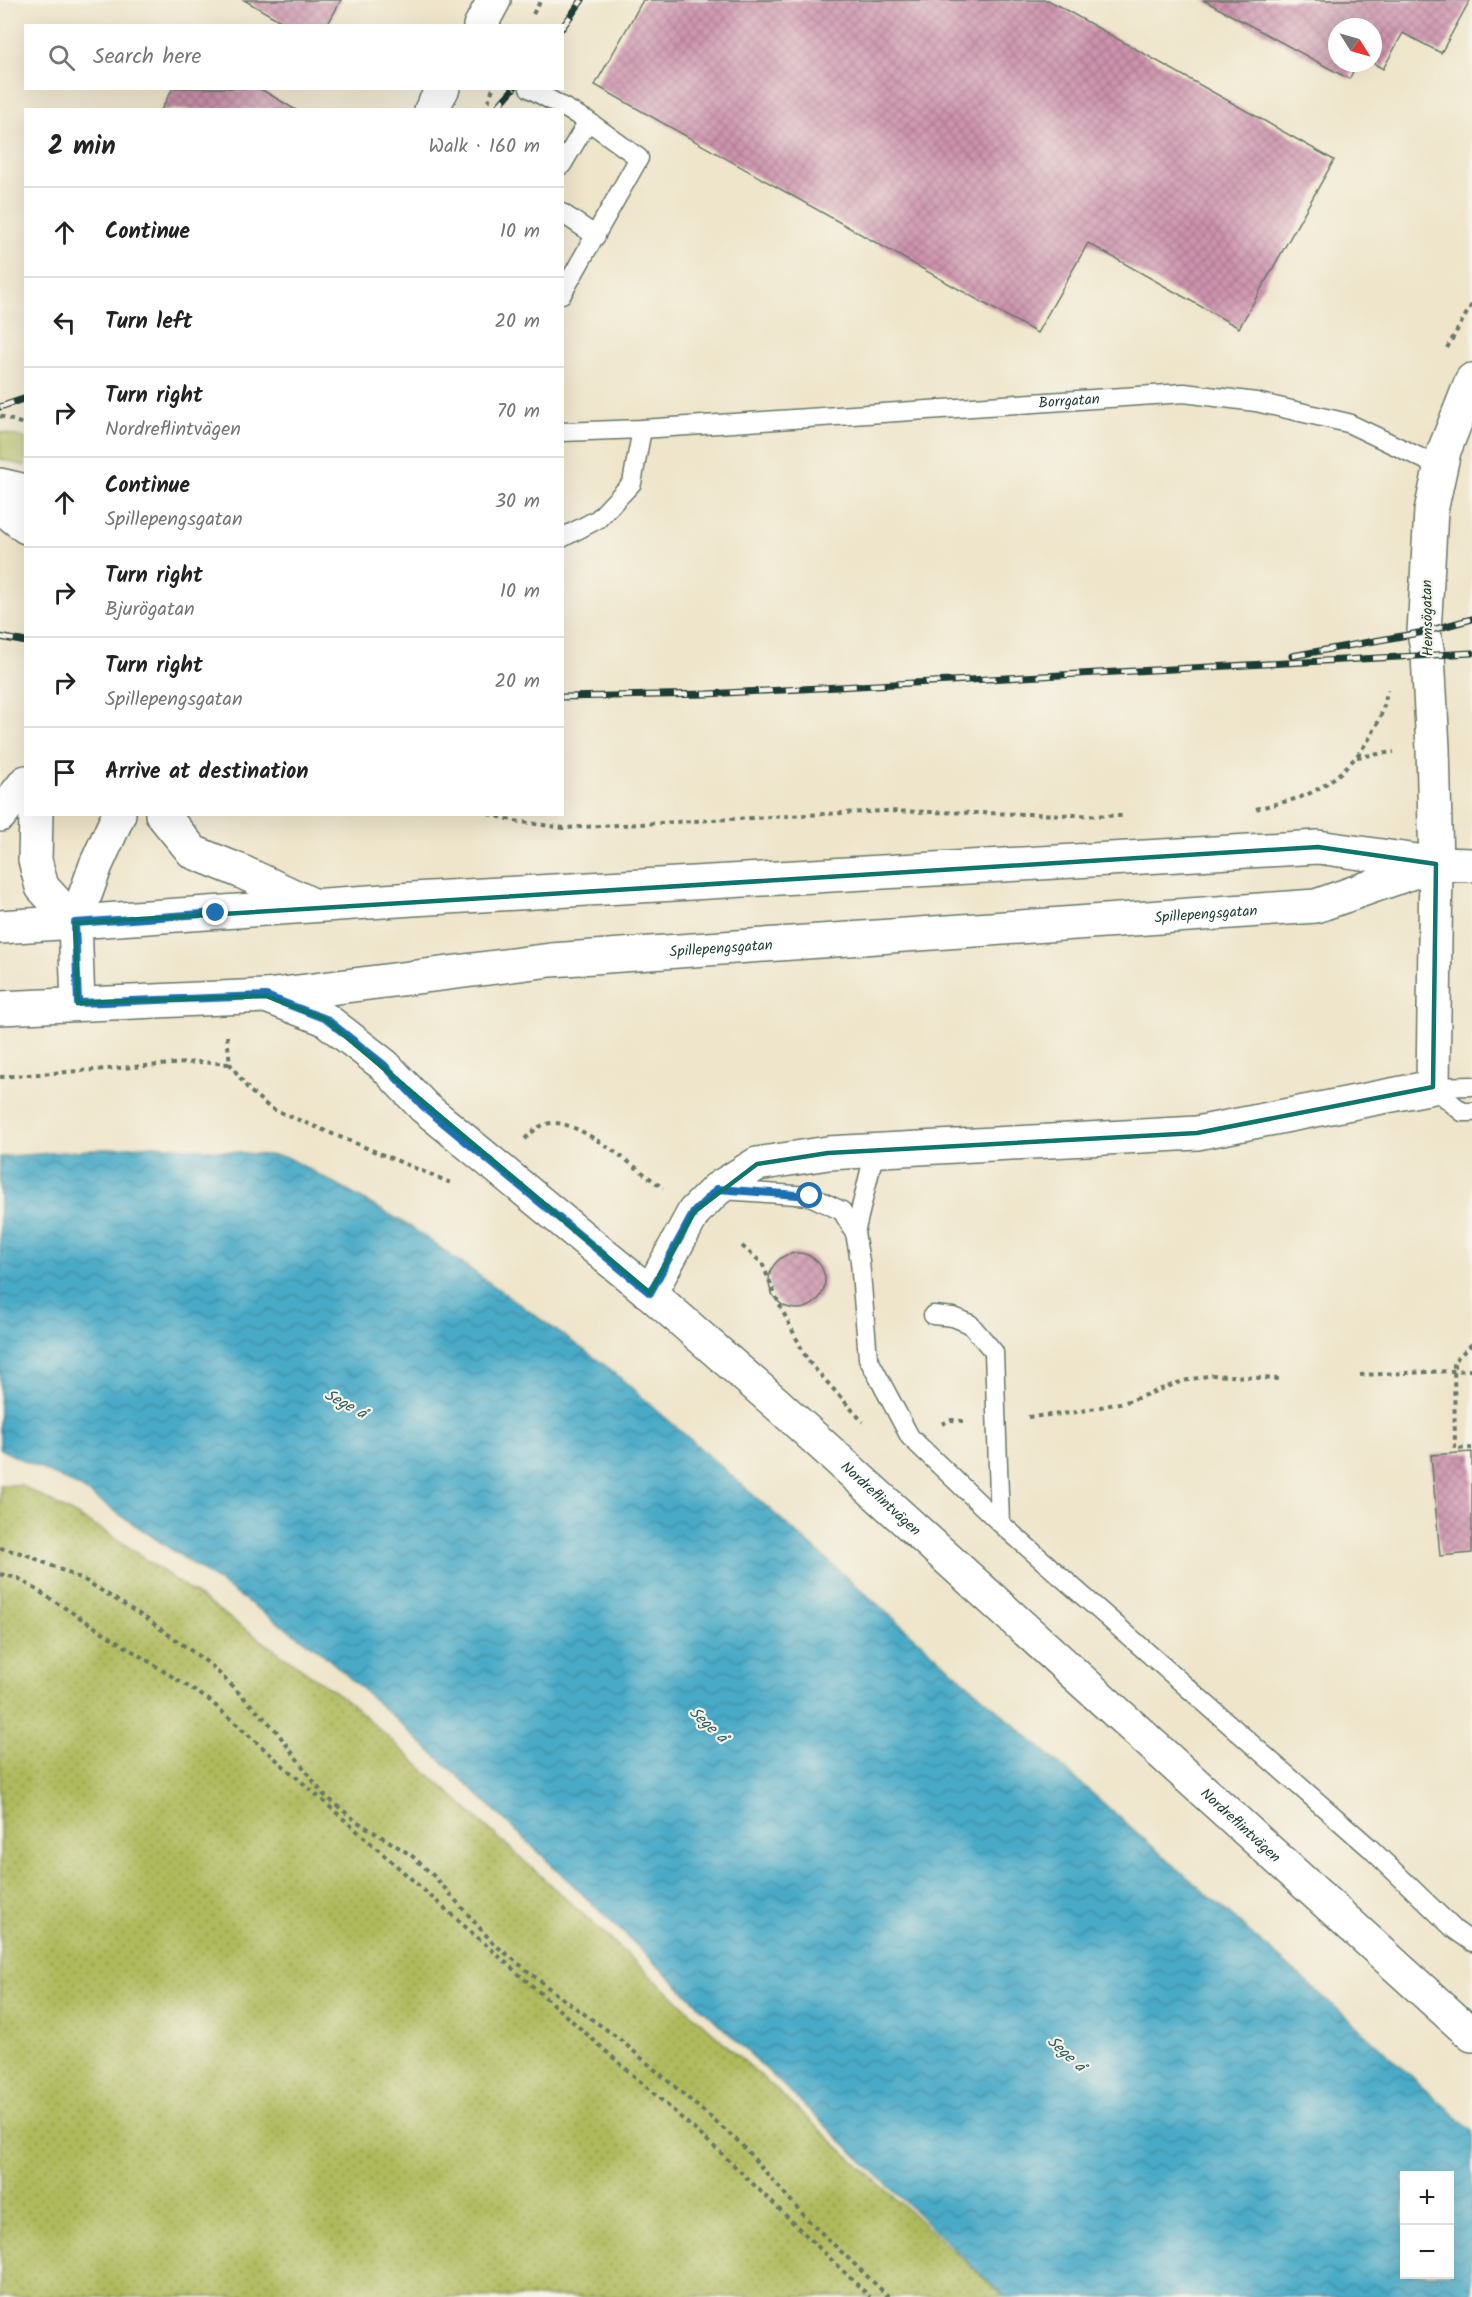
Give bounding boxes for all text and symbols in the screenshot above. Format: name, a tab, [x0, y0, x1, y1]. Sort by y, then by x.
north arrow	[1328, 18, 1382, 72]
search box	[24, 24, 564, 90]
text: Search here	[93, 40, 201, 75]
icon: search	[45, 41, 78, 74]
text: 2 min	[48, 126, 116, 168]
text: Walk · 160 m	[429, 131, 540, 163]
text: Continue	[105, 215, 190, 250]
icon: ahead	[48, 216, 81, 249]
text: 10 m	[500, 216, 540, 248]
text: Turn left	[105, 305, 192, 340]
icon: left	[48, 306, 81, 339]
text: 20 m	[494, 306, 540, 338]
text: Turn right	[105, 379, 203, 414]
street label: Borrgatan	[1038, 388, 1100, 416]
icon: right	[48, 396, 81, 429]
text: 70 m	[497, 396, 540, 428]
text: Nordreflintvägen	[105, 414, 241, 446]
text: Continue	[105, 469, 190, 504]
icon: ahead	[48, 486, 81, 519]
text: 30 m	[495, 486, 540, 518]
text: Spillepengsgatan	[105, 504, 243, 536]
text: Turn right	[105, 559, 203, 594]
icon: right	[48, 576, 81, 609]
text: 10 m	[500, 576, 540, 608]
street label: Hemsögatan	[1415, 579, 1441, 657]
text: Bjurögatan	[105, 594, 195, 626]
text: Turn right	[105, 649, 203, 684]
icon: right	[48, 666, 81, 699]
text: 20 m	[494, 666, 540, 698]
text: Spillepengsgatan	[105, 684, 243, 716]
text: Arrive at destination	[105, 755, 308, 790]
icon: arrive	[48, 756, 81, 789]
route end	[202, 899, 228, 925]
street label: Spillepengsgatan	[1154, 899, 1258, 930]
street label: Spillepengsgatan	[669, 933, 774, 965]
route start	[796, 1182, 822, 1208]
water label: Sege å	[320, 1383, 374, 1427]
street label: Nordreflintvägen	[835, 1456, 926, 1542]
water label: Sege å	[683, 1701, 735, 1752]
street label: Nordreflintvägen	[1194, 1783, 1286, 1869]
water label: Sege å	[1041, 2030, 1093, 2081]
map controls	[1400, 2171, 1454, 2279]
button: +	[1400, 2171, 1454, 2225]
button: −	[1400, 2225, 1454, 2279]

